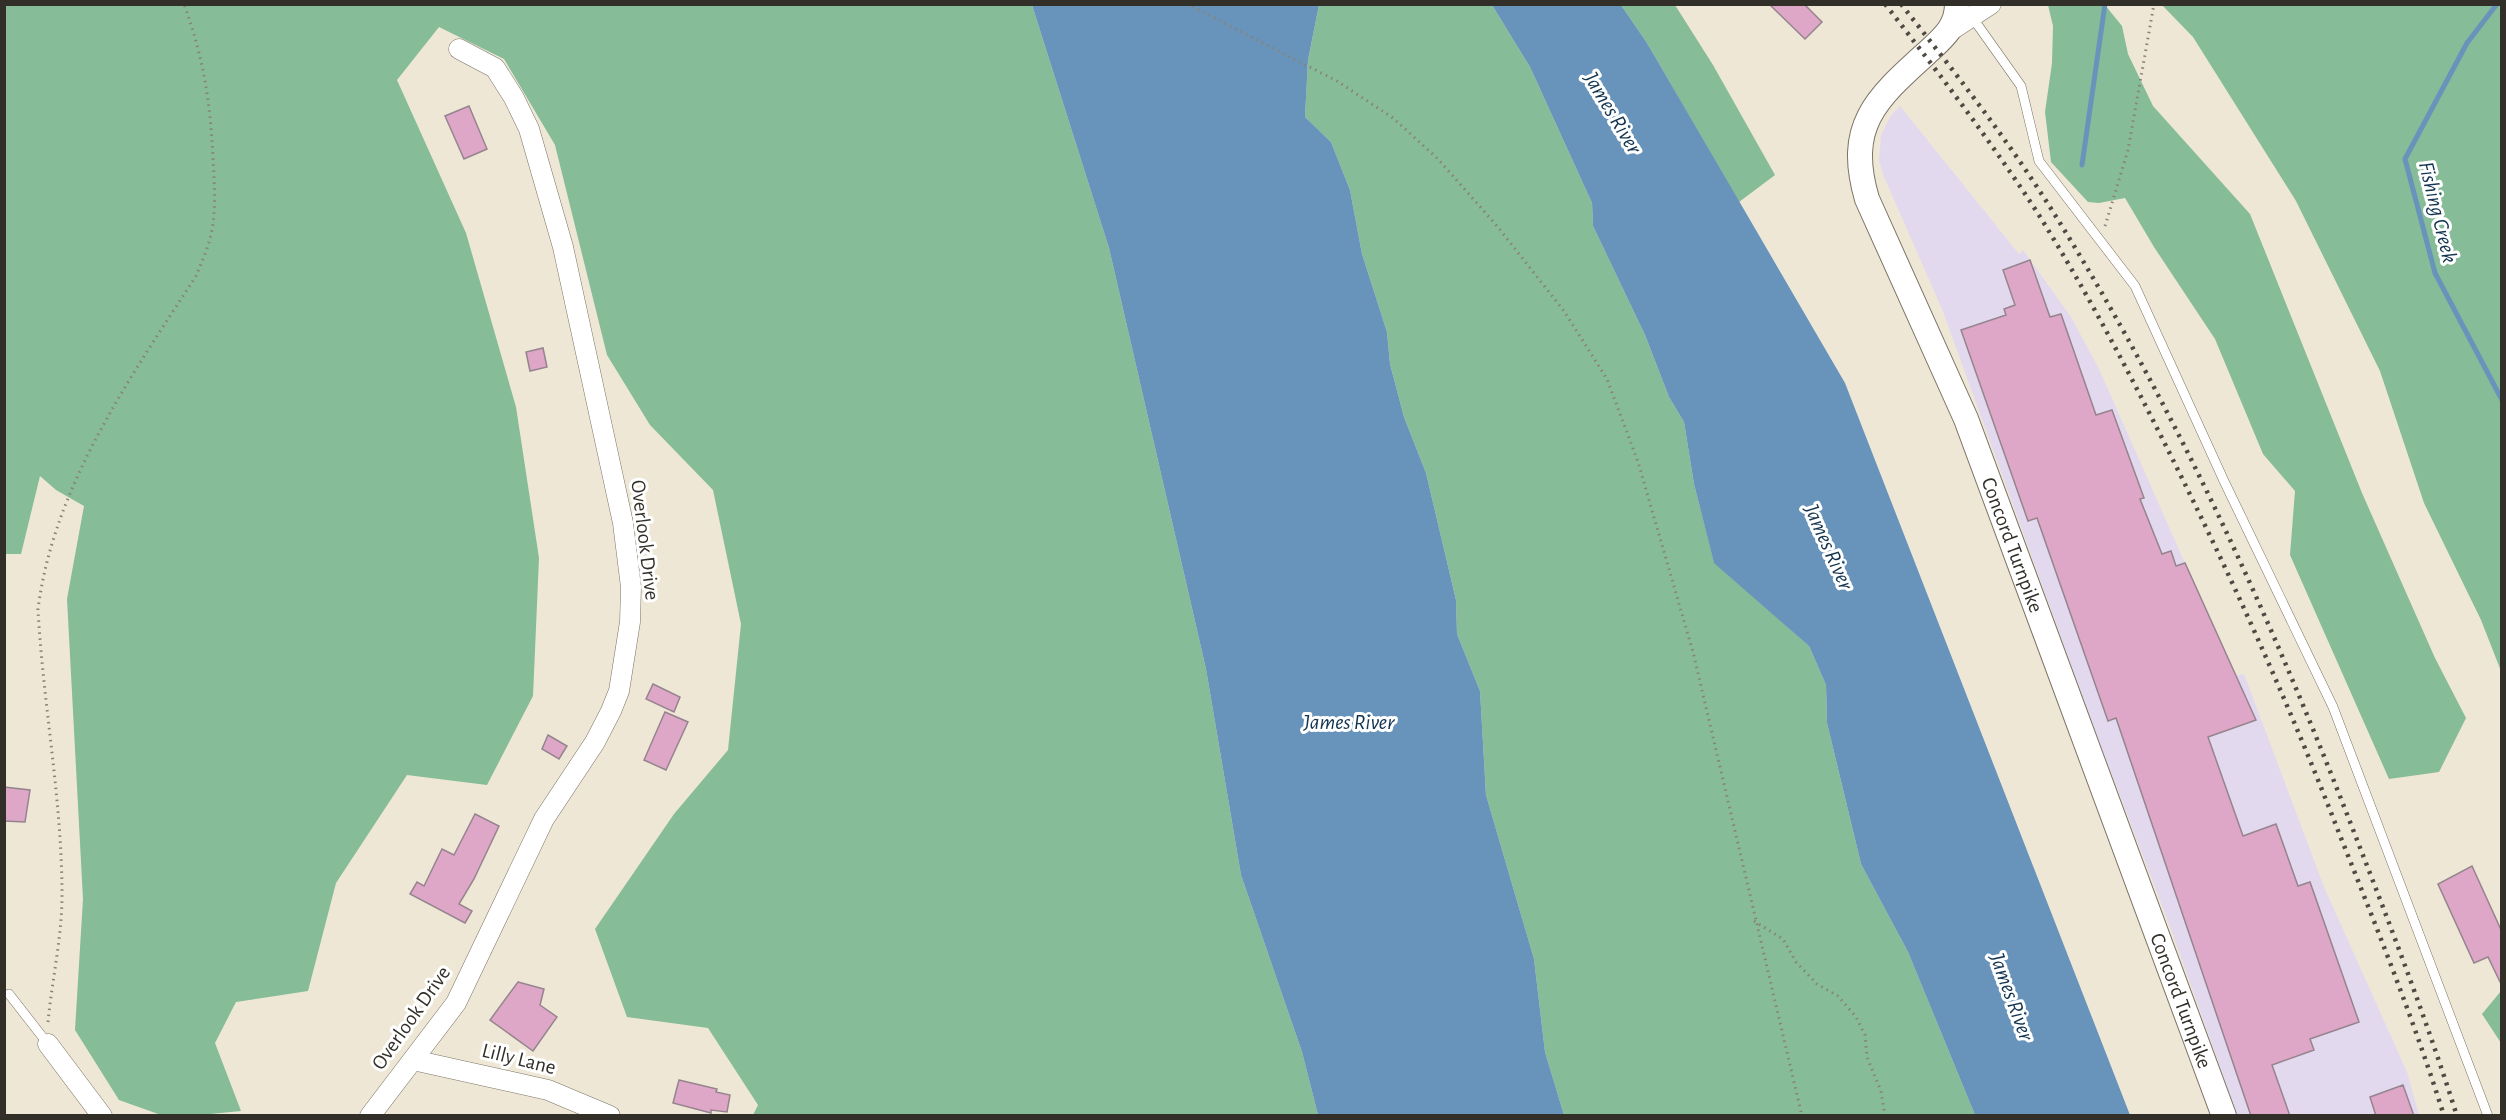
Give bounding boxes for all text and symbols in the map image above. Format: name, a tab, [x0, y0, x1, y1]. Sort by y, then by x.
water label: James River	[1580, 68, 1646, 158]
water label: Fishing Creek	[2415, 159, 2461, 265]
street label: Concord Turnpike	[1978, 475, 2047, 615]
street label: Overlook Drive	[627, 479, 663, 601]
water label: James River	[1800, 500, 1858, 594]
water label: James River	[1303, 711, 1395, 733]
street label: Concord Turnpike	[2147, 930, 2216, 1071]
water label: James River	[1986, 950, 2038, 1044]
street label: Overlook Drive	[368, 962, 454, 1074]
street label: Lilly Lane	[480, 1040, 558, 1078]

